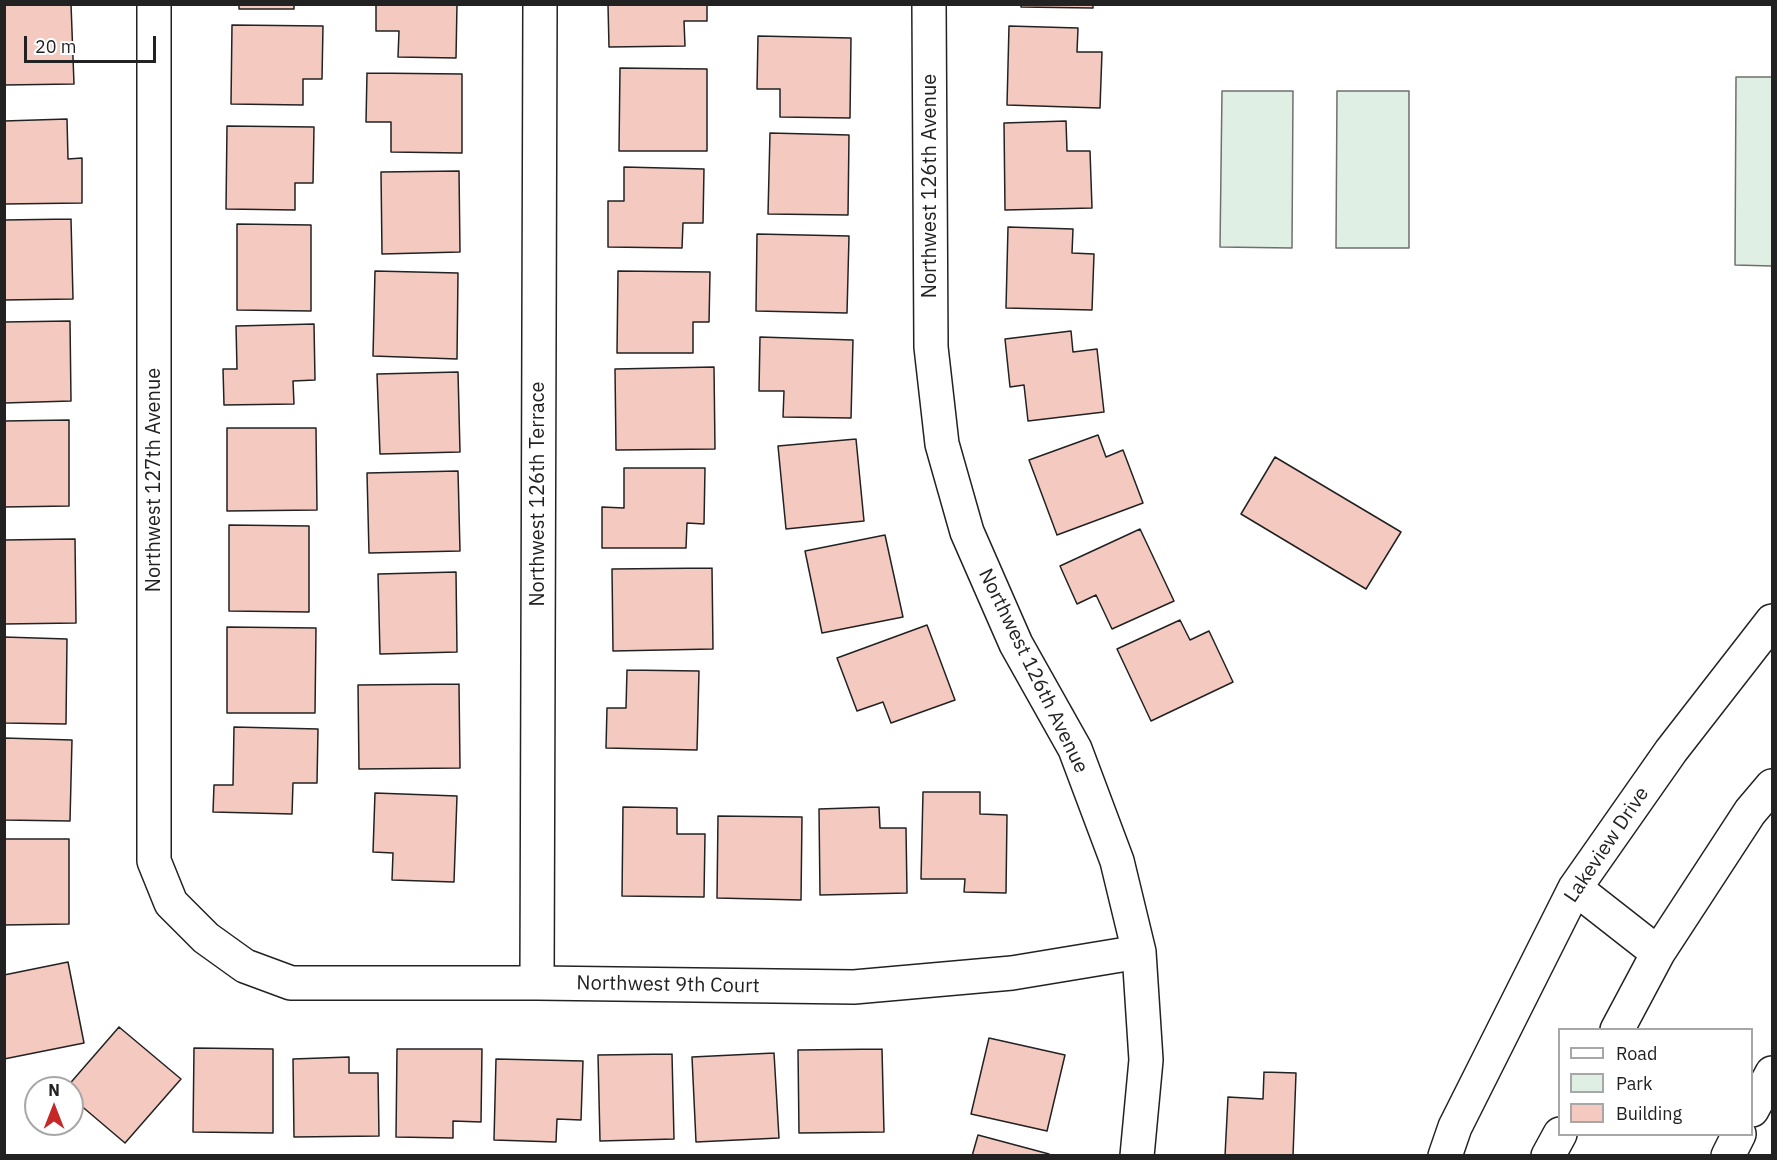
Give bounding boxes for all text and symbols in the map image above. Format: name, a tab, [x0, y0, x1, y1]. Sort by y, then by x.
scale bar	[27, 24, 159, 62]
text: 20 m	[35, 35, 77, 58]
street label: Northwest 126th Avenue	[918, 74, 942, 298]
street label: Northwest 127th Avenue	[142, 368, 166, 592]
street label: Northwest 126th Terrace	[526, 381, 550, 607]
street label: Northwest 126th Avenue	[973, 565, 1093, 777]
street label: Lakeview Drive	[1560, 783, 1654, 907]
street label: Northwest 9th Court	[576, 971, 760, 999]
legend	[1558, 1028, 1753, 1136]
text: Road	[1616, 1042, 1657, 1065]
text: Park	[1616, 1072, 1652, 1095]
north arrow	[24, 1076, 84, 1136]
text: N	[48, 1080, 60, 1100]
text: Building	[1616, 1102, 1682, 1125]

